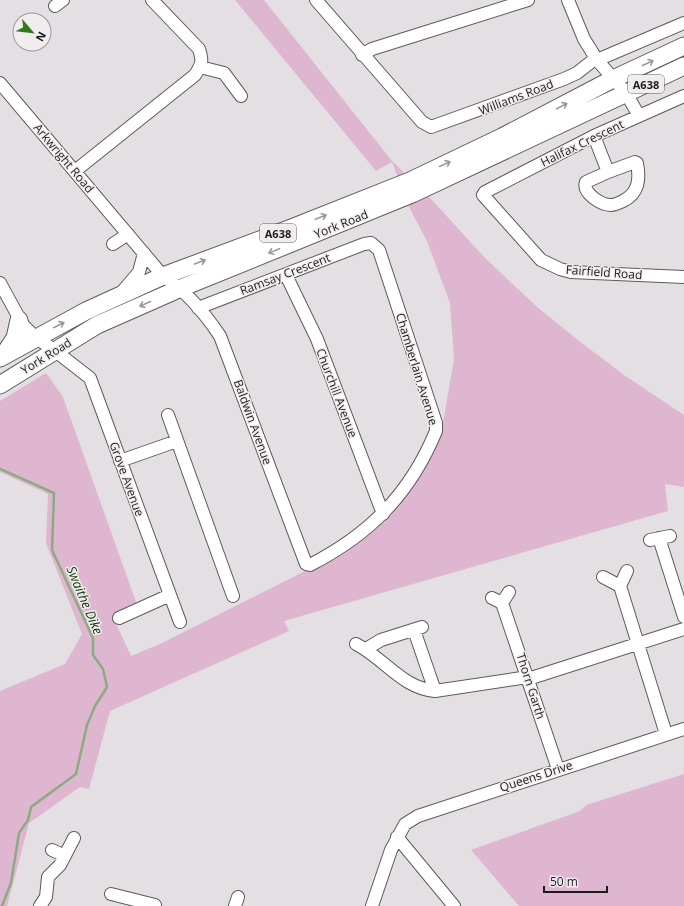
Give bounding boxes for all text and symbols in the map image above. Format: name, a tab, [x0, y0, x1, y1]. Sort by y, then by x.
north arrow	[12, 12, 52, 52]
text: N	[33, 29, 50, 44]
one-way arrow	[642, 59, 654, 66]
street label: Williams Road	[476, 75, 556, 119]
road number: A638	[628, 75, 664, 93]
one-way arrow	[555, 102, 567, 109]
street label: Halifax Crescent	[537, 115, 627, 171]
street label: Arkwright Road	[30, 120, 98, 196]
one-way arrow	[439, 160, 451, 167]
street label: York Road	[311, 205, 371, 243]
one-way arrow	[315, 212, 327, 220]
road number: A638	[260, 224, 296, 242]
one-way arrow	[268, 248, 280, 256]
street label: Ramsay Crescent	[237, 249, 333, 299]
one-way arrow	[193, 258, 205, 266]
street label: Fairfield Road	[565, 261, 643, 283]
one-way arrow	[140, 300, 152, 308]
street label: Chamberlain Avenue	[392, 311, 442, 428]
one-way arrow	[52, 321, 64, 328]
street label: York Road	[17, 334, 75, 378]
street label: Churchill Avenue	[312, 346, 362, 440]
street label: Baldwin Avenue	[230, 377, 276, 467]
street label: Grove Avenue	[106, 439, 148, 519]
water label: Swaithe Dike	[62, 563, 108, 638]
street label: Thorn Garth	[512, 651, 550, 721]
street label: Queens Drive	[497, 756, 575, 796]
scale bar	[544, 868, 607, 894]
text: 50 m	[550, 873, 578, 890]

